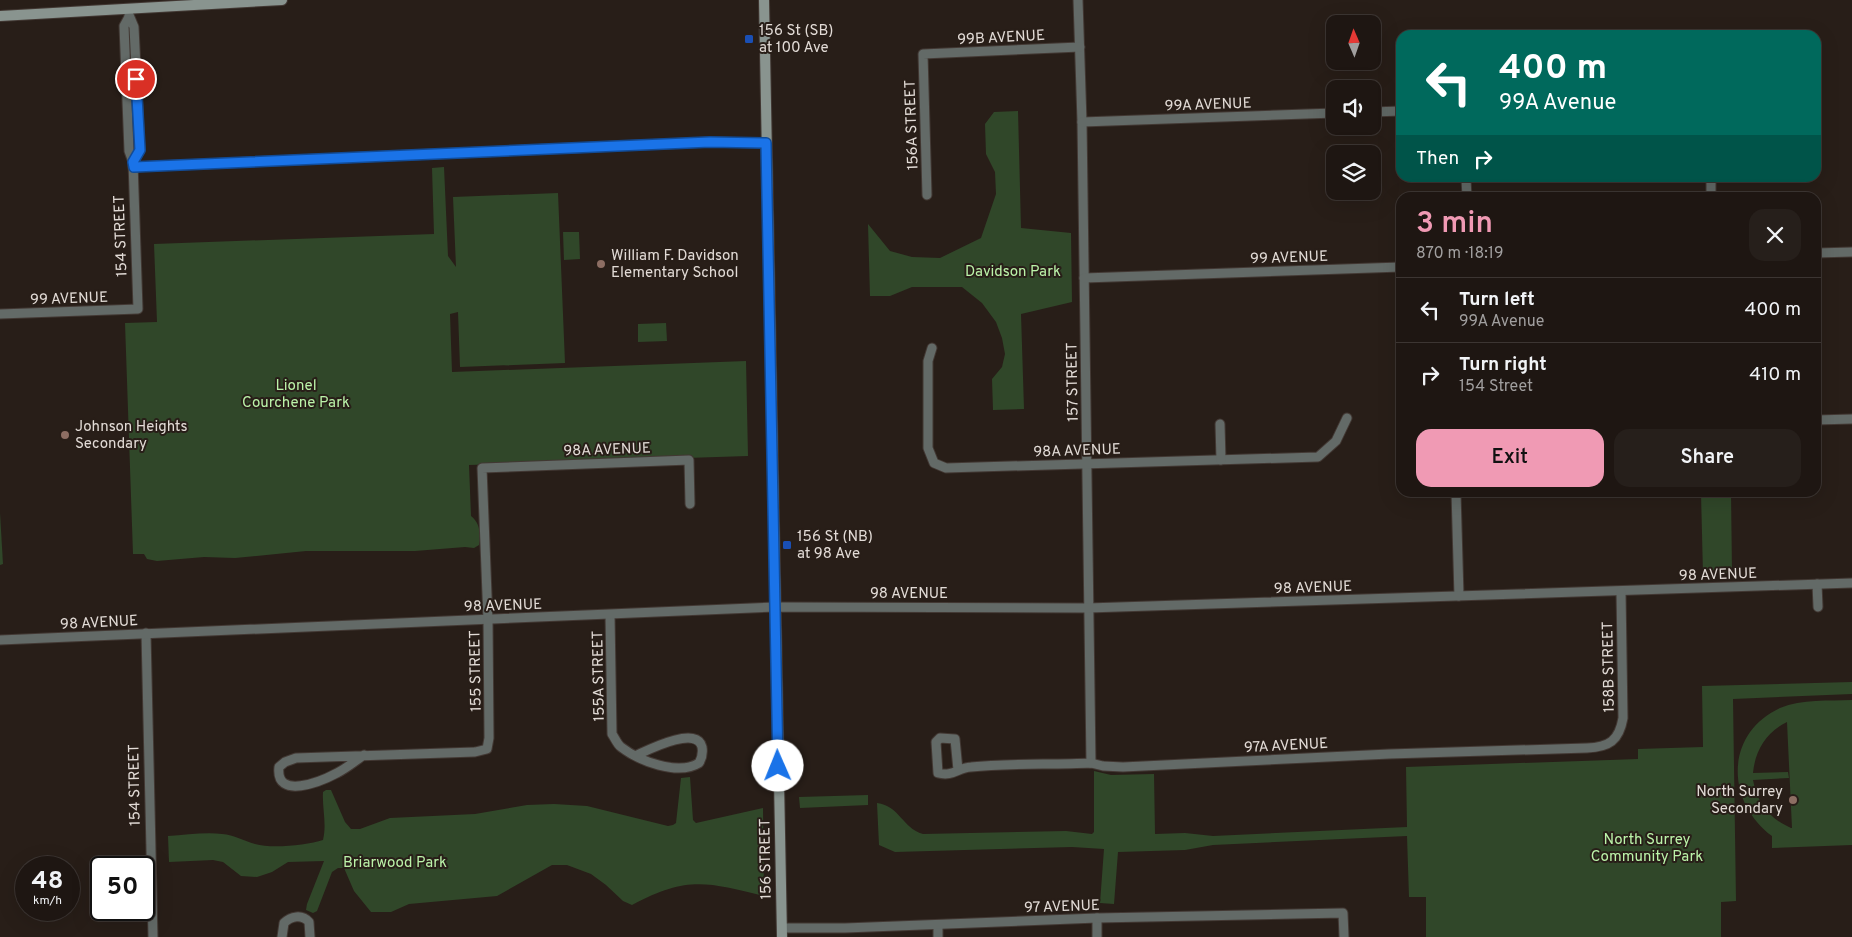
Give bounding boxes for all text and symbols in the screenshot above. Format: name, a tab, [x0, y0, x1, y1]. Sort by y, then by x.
north arrow	[1326, 15, 1381, 70]
map controls	[1326, 15, 1381, 200]
place label: 156 St (SB) at 100 Ave	[759, 22, 833, 58]
street label: 99B AVENUE	[957, 27, 1045, 50]
marker: 156 St (SB) at 100 Ave	[743, 33, 755, 45]
text: 400 m	[1499, 47, 1607, 91]
icon: left	[1416, 50, 1481, 115]
pin	[115, 58, 157, 100]
icon: arrive	[122, 65, 150, 93]
street label: 156A STREET	[901, 79, 924, 171]
button: sound	[1326, 80, 1381, 135]
text: 99A Avenue	[1499, 90, 1616, 117]
street label: 99A AVENUE	[1164, 94, 1252, 117]
button: layers	[1326, 145, 1381, 200]
icon: right	[1469, 145, 1497, 173]
text: Then	[1416, 147, 1459, 171]
street label: 154 STREET	[111, 195, 132, 277]
text: 3 min	[1416, 206, 1493, 243]
button: close	[1749, 209, 1801, 261]
text: 870 m · 18:19	[1416, 244, 1503, 264]
place label: William F. Davidson Elementary School	[611, 247, 739, 283]
street label: 99 AVENUE	[1250, 248, 1328, 269]
marker: William F. Davidson Elementary School	[595, 258, 607, 270]
park label: Davidson Park	[965, 263, 1061, 282]
text: Turn left	[1459, 288, 1535, 312]
street label: 99 AVENUE	[30, 289, 108, 310]
icon: left	[1416, 296, 1444, 324]
text: 400 m	[1744, 298, 1801, 322]
text: 99A Avenue	[1459, 312, 1544, 332]
street label: 157 STREET	[1063, 342, 1084, 422]
text: Turn right	[1459, 353, 1547, 377]
icon: right	[1416, 361, 1444, 389]
text: 410 m	[1749, 363, 1801, 387]
park label: Lionel Courchene Park	[242, 377, 350, 413]
text: 154 Street	[1459, 377, 1533, 397]
place label: Johnson Heights Secondary	[75, 418, 187, 454]
marker: Johnson Heights Secondary	[59, 429, 71, 441]
button: Exit	[1416, 429, 1604, 487]
button: Share	[1614, 429, 1801, 487]
street label: 98A AVENUE	[563, 439, 651, 462]
street label: 98A AVENUE	[1033, 440, 1121, 463]
place label: 156 St (NB) at 98 Ave	[797, 528, 873, 564]
marker: 156 St (NB) at 98 Ave	[781, 539, 793, 551]
street label: 98 AVENUE	[1679, 565, 1757, 586]
street label: 98 AVENUE	[1274, 578, 1352, 599]
street label: 98 AVENUE	[870, 585, 948, 604]
street label: 98 AVENUE	[464, 596, 542, 617]
street label: 98 AVENUE	[60, 612, 139, 635]
street label: 158B STREET	[1599, 621, 1620, 713]
street label: 155 STREET	[466, 630, 487, 712]
street label: 155A STREET	[589, 630, 610, 722]
street label: 97A AVENUE	[1244, 735, 1329, 758]
position arrow	[751, 739, 803, 791]
street label: 154 STREET	[125, 744, 146, 826]
place label: North Surrey Secondary	[1696, 783, 1783, 819]
marker: North Surrey Secondary	[1787, 794, 1799, 806]
street label: 156 STREET	[756, 818, 777, 900]
park label: North Surrey Community Park	[1591, 831, 1703, 867]
park label: Briarwood Park	[343, 854, 447, 873]
speed limit sign: 50	[90, 856, 155, 921]
text: 48	[32, 866, 63, 898]
text: km/h	[33, 893, 62, 909]
street label: 97 AVENUE	[1024, 897, 1100, 918]

